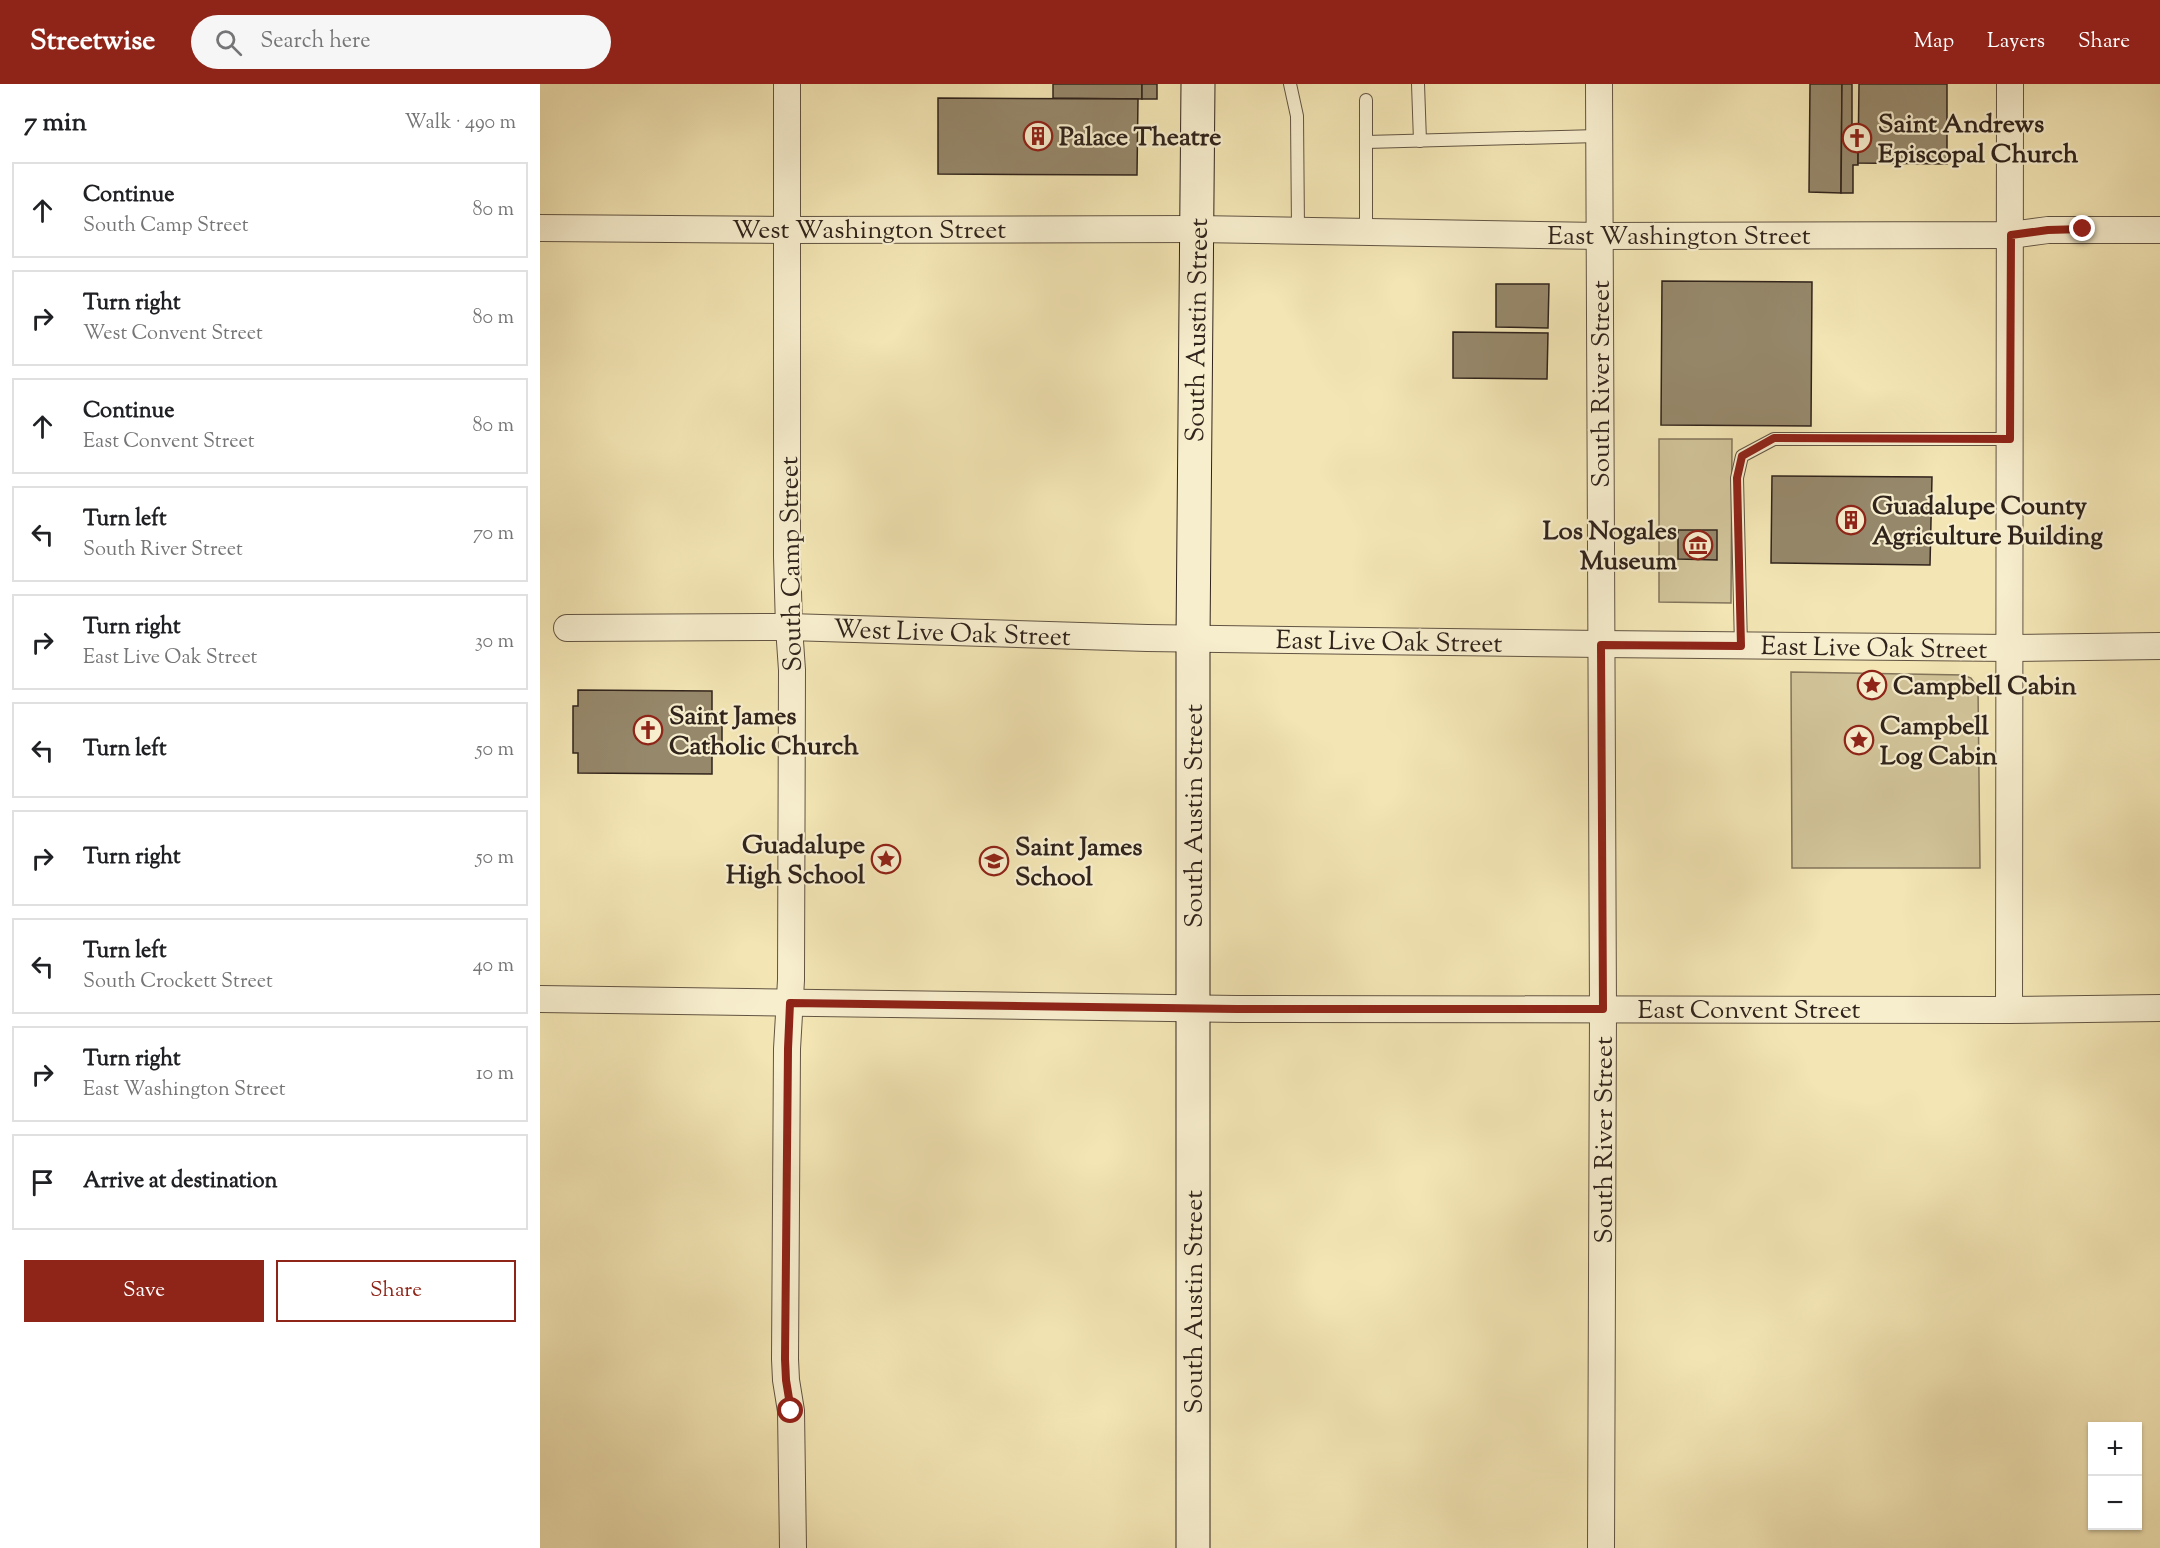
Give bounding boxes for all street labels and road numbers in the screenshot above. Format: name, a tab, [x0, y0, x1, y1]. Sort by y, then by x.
street label: West Washington Street	[732, 213, 1006, 250]
street label: South Austin Street	[1178, 218, 1219, 442]
street label: East Washington Street	[1547, 219, 1811, 256]
street label: South River Street	[1584, 280, 1621, 488]
street label: South Camp Street	[772, 456, 813, 672]
street label: West Live Oak Street	[833, 612, 1071, 657]
street label: East Live Oak Street	[1275, 623, 1503, 664]
street label: East Live Oak Street	[1760, 629, 1988, 670]
street label: South Austin Street	[1177, 704, 1214, 928]
street label: East Convent Street	[1637, 993, 1861, 1030]
street label: South River Street	[1587, 1036, 1624, 1244]
street label: South Austin Street	[1177, 1190, 1214, 1414]

